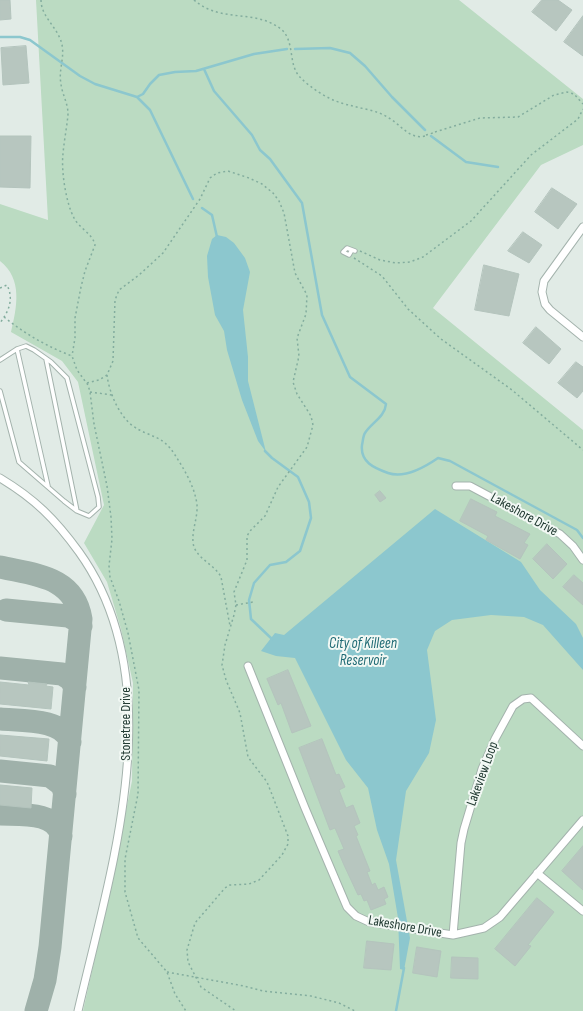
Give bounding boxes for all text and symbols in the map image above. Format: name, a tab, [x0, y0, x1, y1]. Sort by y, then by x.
street label: Lakeshore Drive	[487, 490, 561, 540]
water label: City of Killeen Reservoir	[329, 635, 397, 670]
street label: Stonetree Drive	[118, 687, 134, 761]
street label: Lakeview Loop	[464, 739, 502, 809]
street label: Lakeshore Drive	[367, 912, 443, 942]

